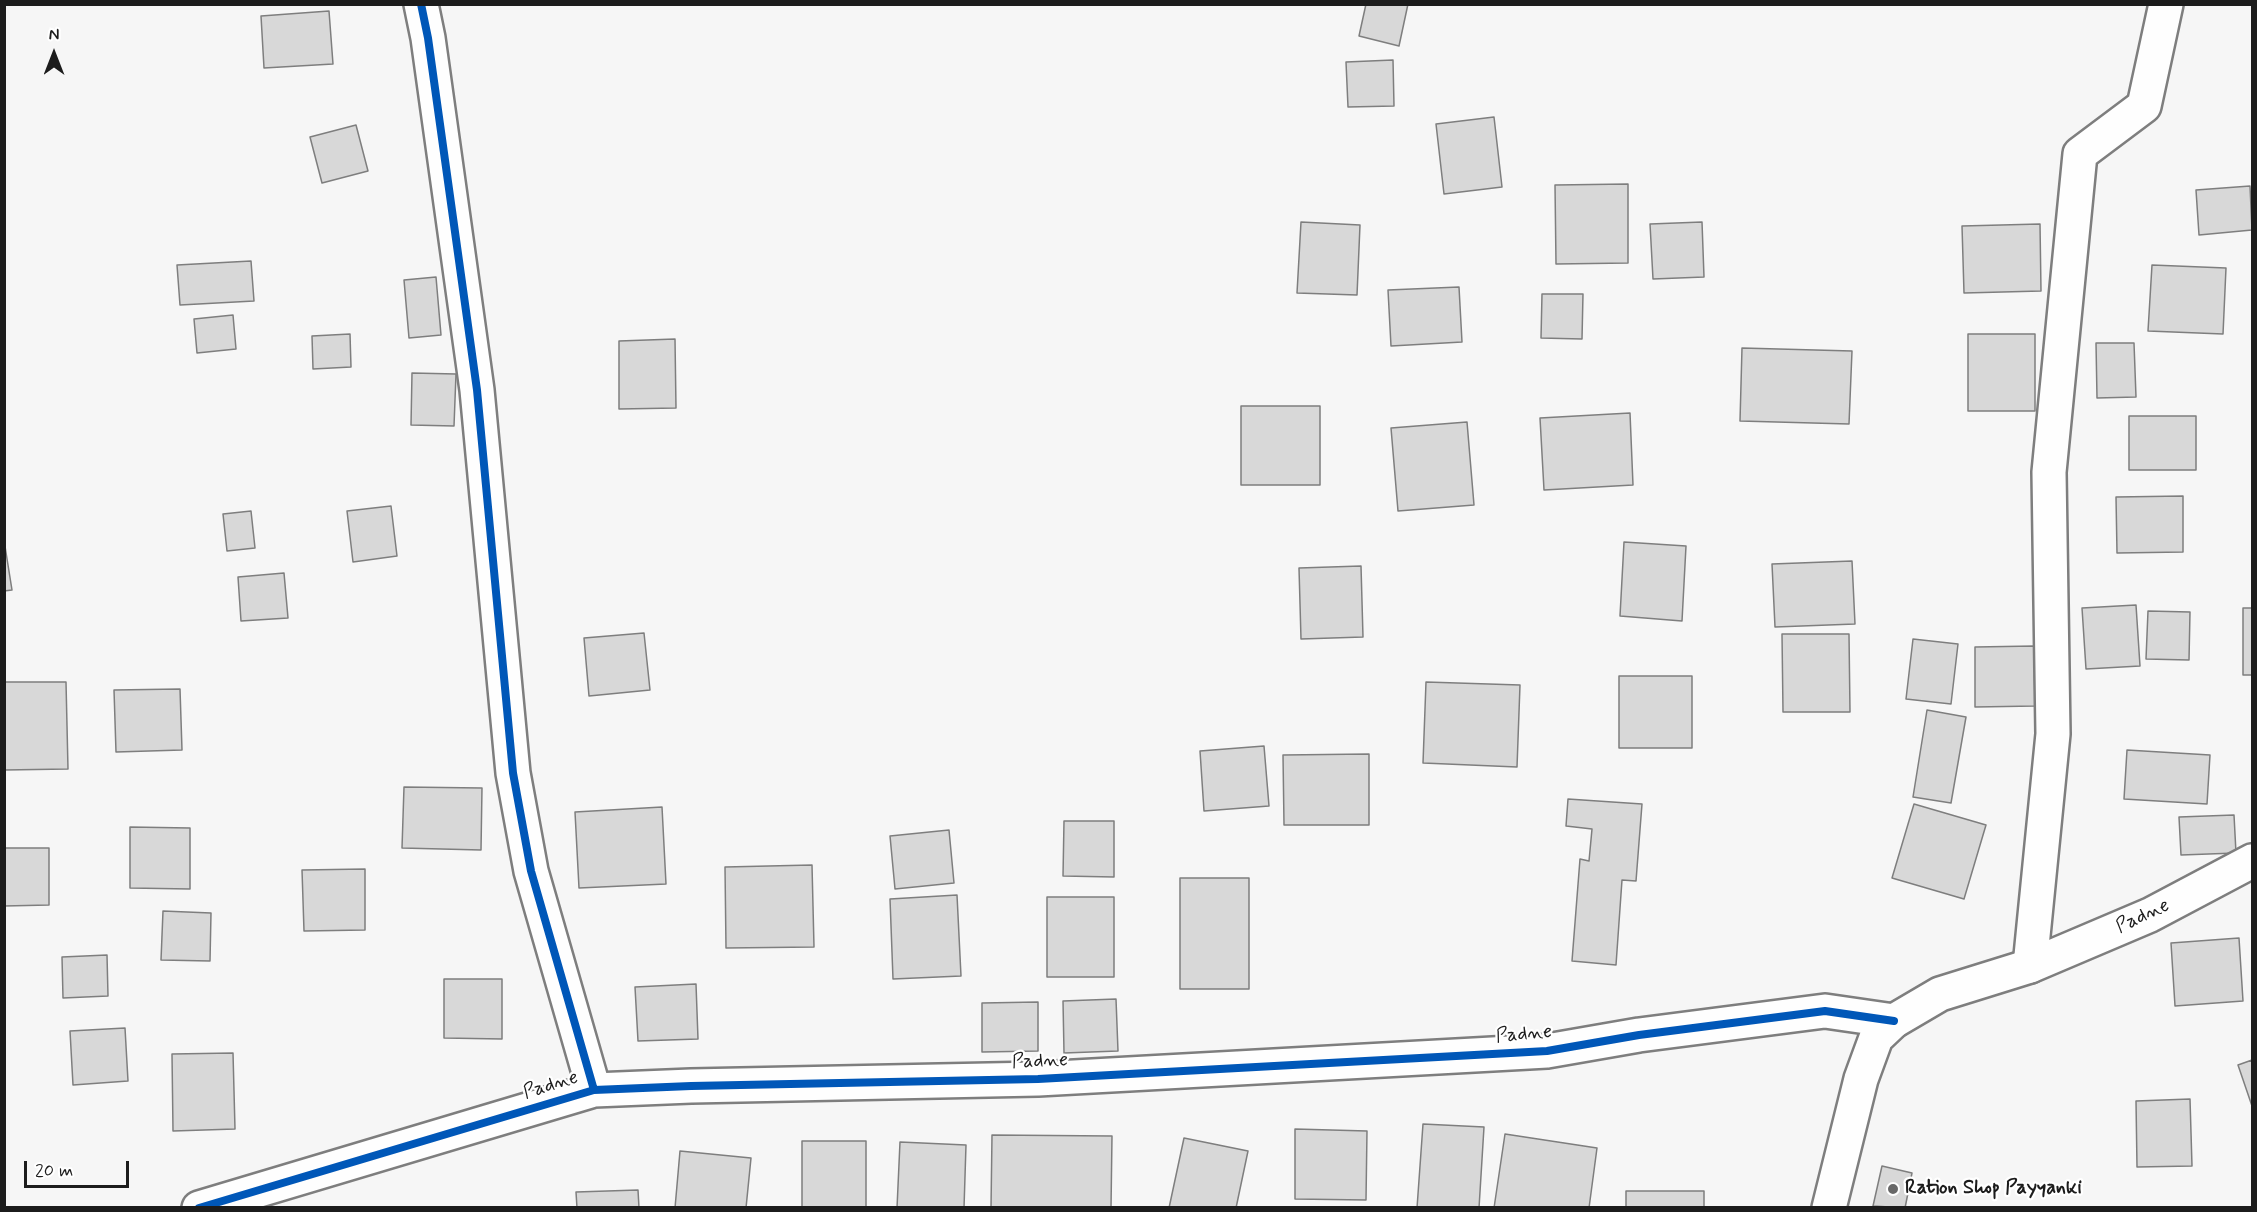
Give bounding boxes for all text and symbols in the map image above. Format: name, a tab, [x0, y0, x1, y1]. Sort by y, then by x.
north arrow	[24, 24, 84, 84]
text: N	[49, 25, 59, 46]
street label: Padne	[2112, 894, 2174, 940]
street label: Padne	[1495, 1021, 1553, 1049]
street label: Padne	[1011, 1049, 1069, 1075]
street label: Padne	[521, 1066, 581, 1106]
scale bar	[27, 1149, 132, 1187]
text: 20 m	[35, 1159, 73, 1183]
place label: Ration Shop Payyanki	[1905, 1177, 2082, 1201]
marker: Ration Shop Payyanki	[1886, 1182, 1900, 1196]

